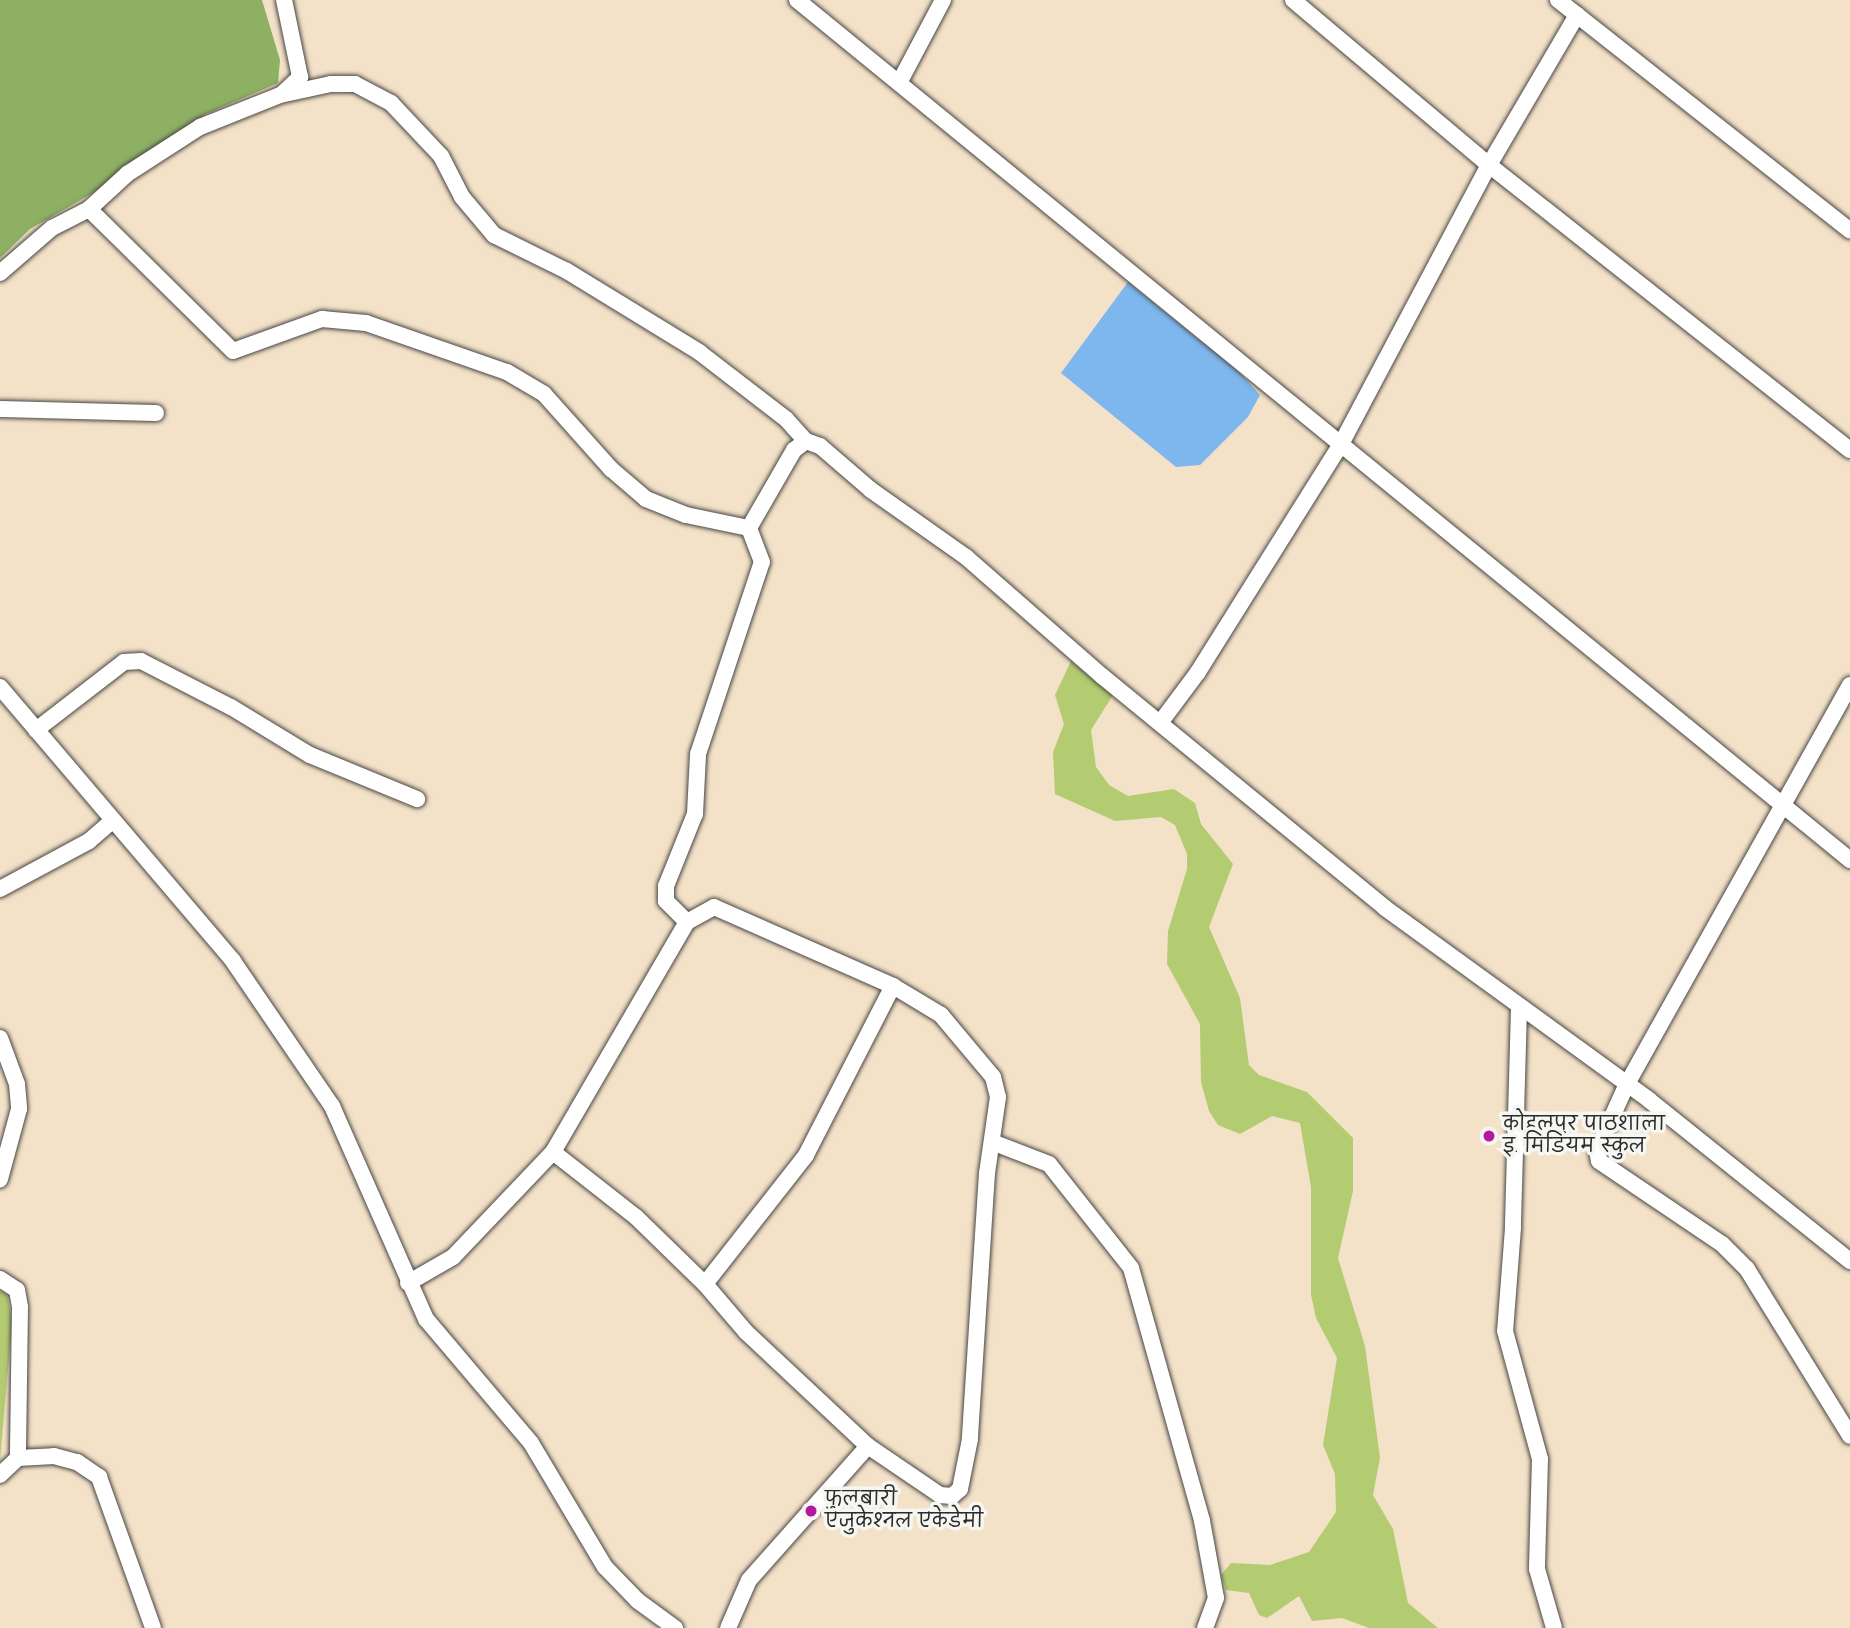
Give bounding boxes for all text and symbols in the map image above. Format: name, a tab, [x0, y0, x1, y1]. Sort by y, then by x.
place label: कोहलपुर पाठशाला इ. मिडियम स्कुल	[1503, 1114, 1665, 1158]
marker: कोहलपुर पाठशाला इ. मिडियम स्कुल	[1481, 1128, 1497, 1144]
place label: फुलबारी एजुकेश्नल एकेडेमी	[825, 1489, 983, 1533]
marker: फुलबारी एजुकेश्नल एकेडेमी	[803, 1503, 819, 1519]

